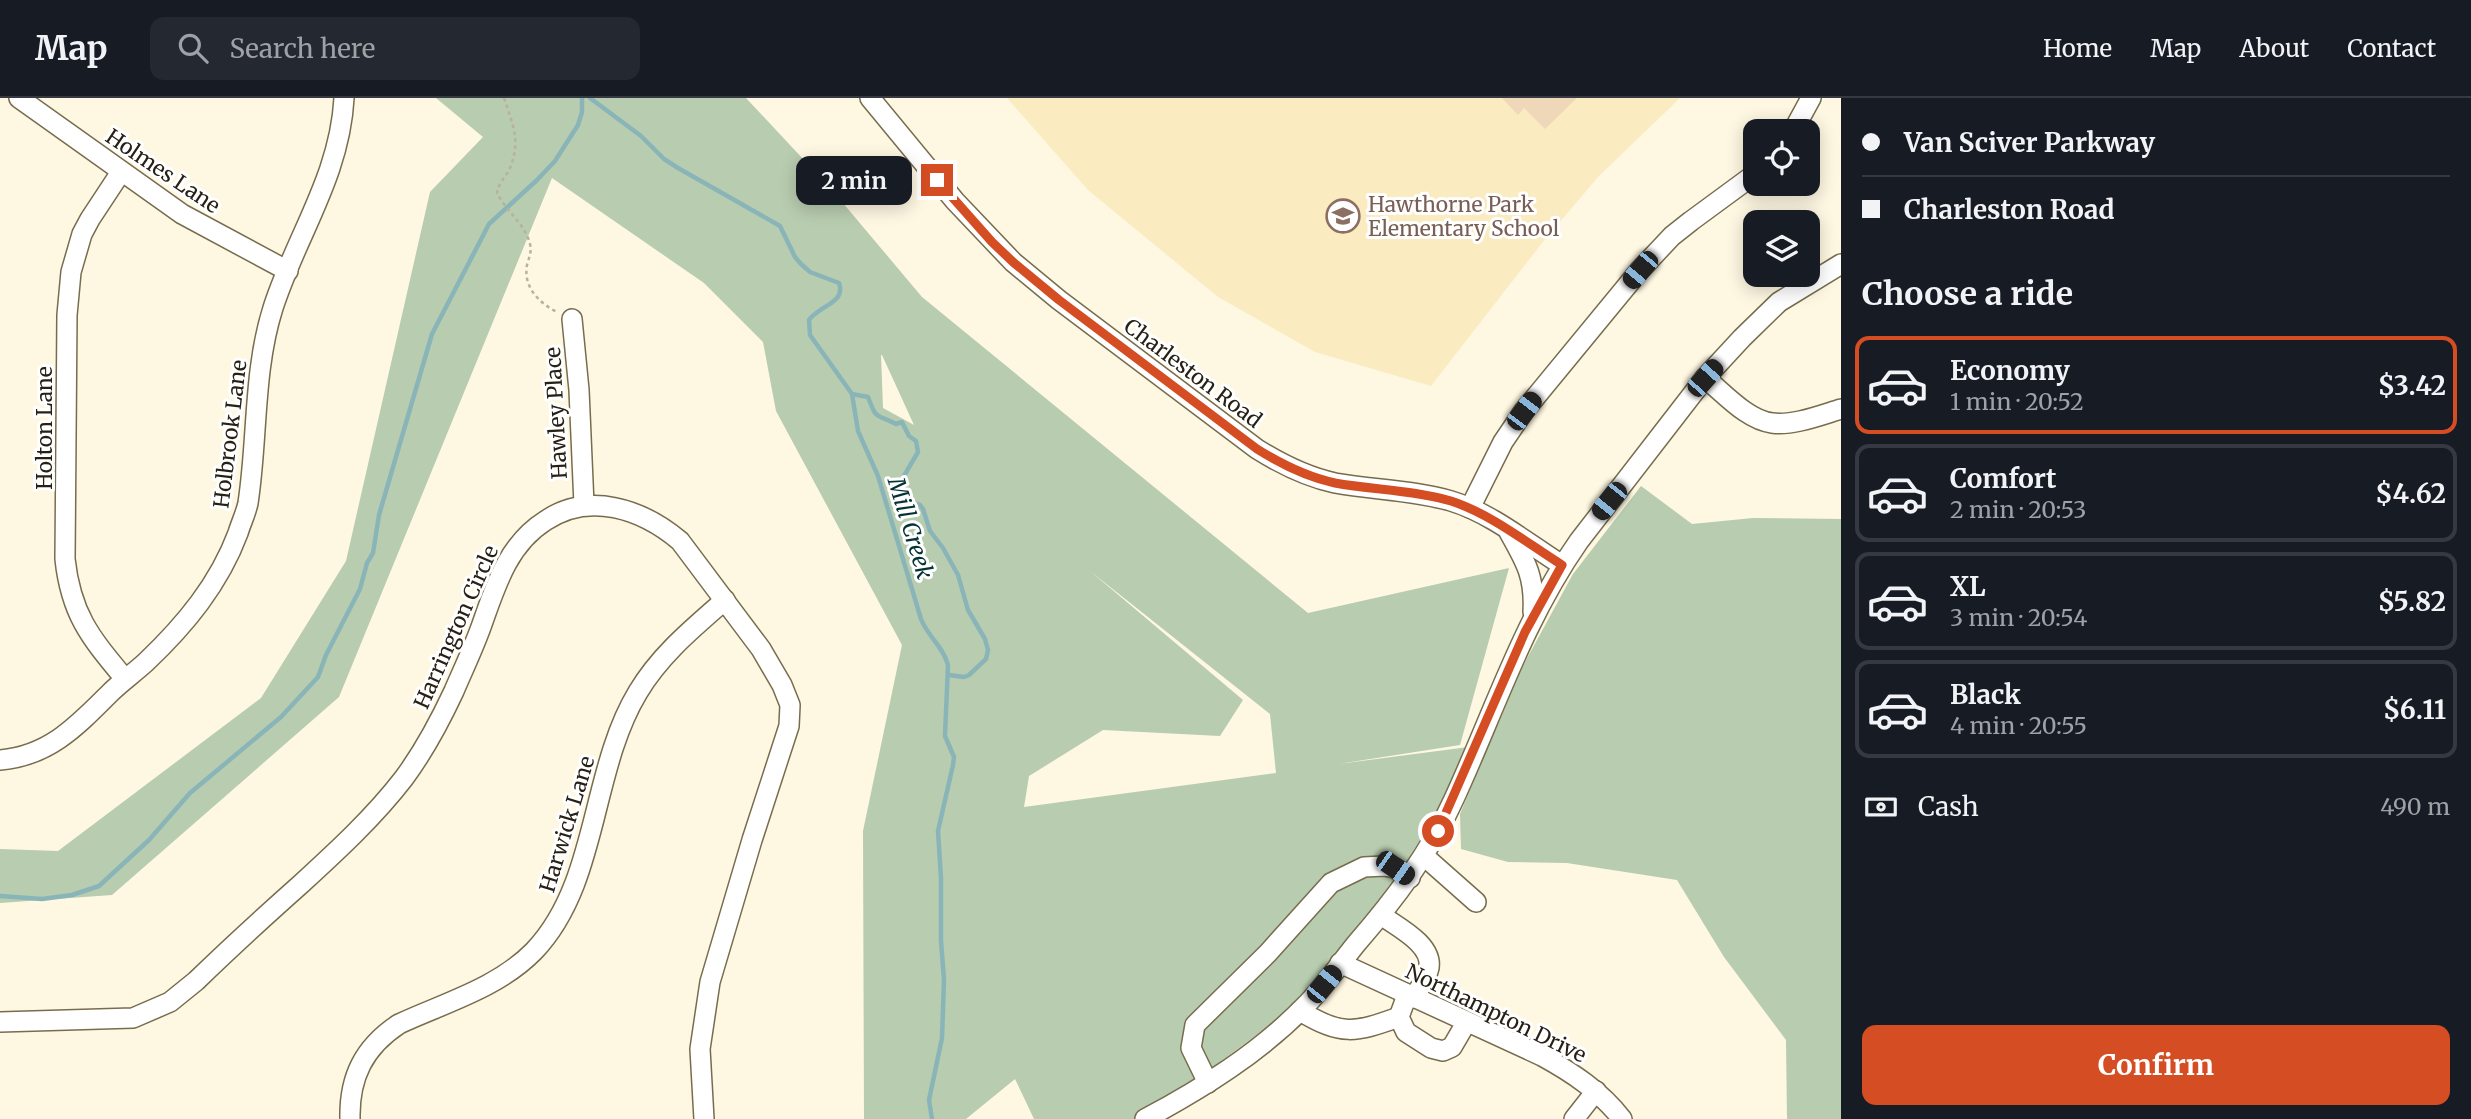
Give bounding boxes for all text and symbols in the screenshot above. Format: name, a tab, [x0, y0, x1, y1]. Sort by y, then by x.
search box	[150, 17, 640, 80]
text: Map	[35, 28, 108, 69]
icon: search	[174, 29, 212, 67]
text: Search here	[230, 32, 375, 65]
text: Home	[2043, 33, 2112, 64]
text: Map	[2150, 33, 2201, 64]
text: About	[2239, 33, 2309, 64]
text: Contact	[2347, 33, 2436, 64]
map controls	[1743, 119, 1820, 287]
button: locate	[1743, 119, 1820, 196]
street label: Holmes Lane	[101, 123, 225, 219]
text: Van Sciver Parkway	[1904, 126, 2155, 159]
callout: 2 min	[797, 155, 912, 204]
route end	[921, 164, 953, 196]
text: 2 min	[821, 166, 887, 195]
place label: Hawthorne Park Elementary School	[1368, 191, 1560, 242]
text: Charleston Road	[1904, 193, 2115, 226]
school or university icon: Hawthorne Park Elementary School	[1324, 197, 1362, 235]
button: layers	[1743, 210, 1820, 287]
car	[1619, 247, 1662, 293]
text: Choose a ride	[1862, 274, 2073, 314]
street label: Charleston Road	[1119, 312, 1268, 434]
street label: Hawley Place	[539, 346, 573, 480]
icon: car	[1866, 354, 1929, 417]
text: Economy	[1950, 354, 2070, 387]
car	[1684, 355, 1727, 401]
street label: Holbrook Lane	[208, 358, 252, 510]
street label: Holton Lane	[31, 366, 58, 490]
text: $3.42	[2378, 369, 2446, 402]
text: 1 min · 20:52	[1950, 387, 2084, 416]
car	[1503, 388, 1546, 434]
icon: car	[1866, 462, 1929, 525]
text: Comfort	[1950, 462, 2056, 495]
water label: Mill Creek	[882, 473, 940, 583]
text: $4.62	[2375, 477, 2446, 510]
car	[1588, 478, 1631, 524]
text: 2 min · 20:53	[1950, 495, 2086, 524]
street label: Harrington Circle	[408, 541, 504, 713]
icon: car	[1866, 570, 1929, 633]
text: XL	[1950, 570, 1986, 603]
text: $5.82	[2378, 585, 2446, 618]
text: 3 min · 20:54	[1950, 603, 2087, 632]
icon: car	[1866, 678, 1929, 741]
text: Black	[1950, 678, 2021, 711]
text: $6.11	[2383, 693, 2446, 726]
text: 4 min · 20:55	[1950, 711, 2087, 740]
street label: Harwick Lane	[533, 753, 601, 895]
icon: cash	[1862, 788, 1900, 826]
text: Cash	[1918, 790, 1979, 823]
text: 490 m	[2380, 792, 2450, 821]
route start	[1422, 815, 1454, 847]
car	[1372, 847, 1419, 889]
street label: Northampton Drive	[1401, 958, 1591, 1068]
car	[1303, 961, 1346, 1007]
button: Confirm	[1862, 1025, 2450, 1105]

